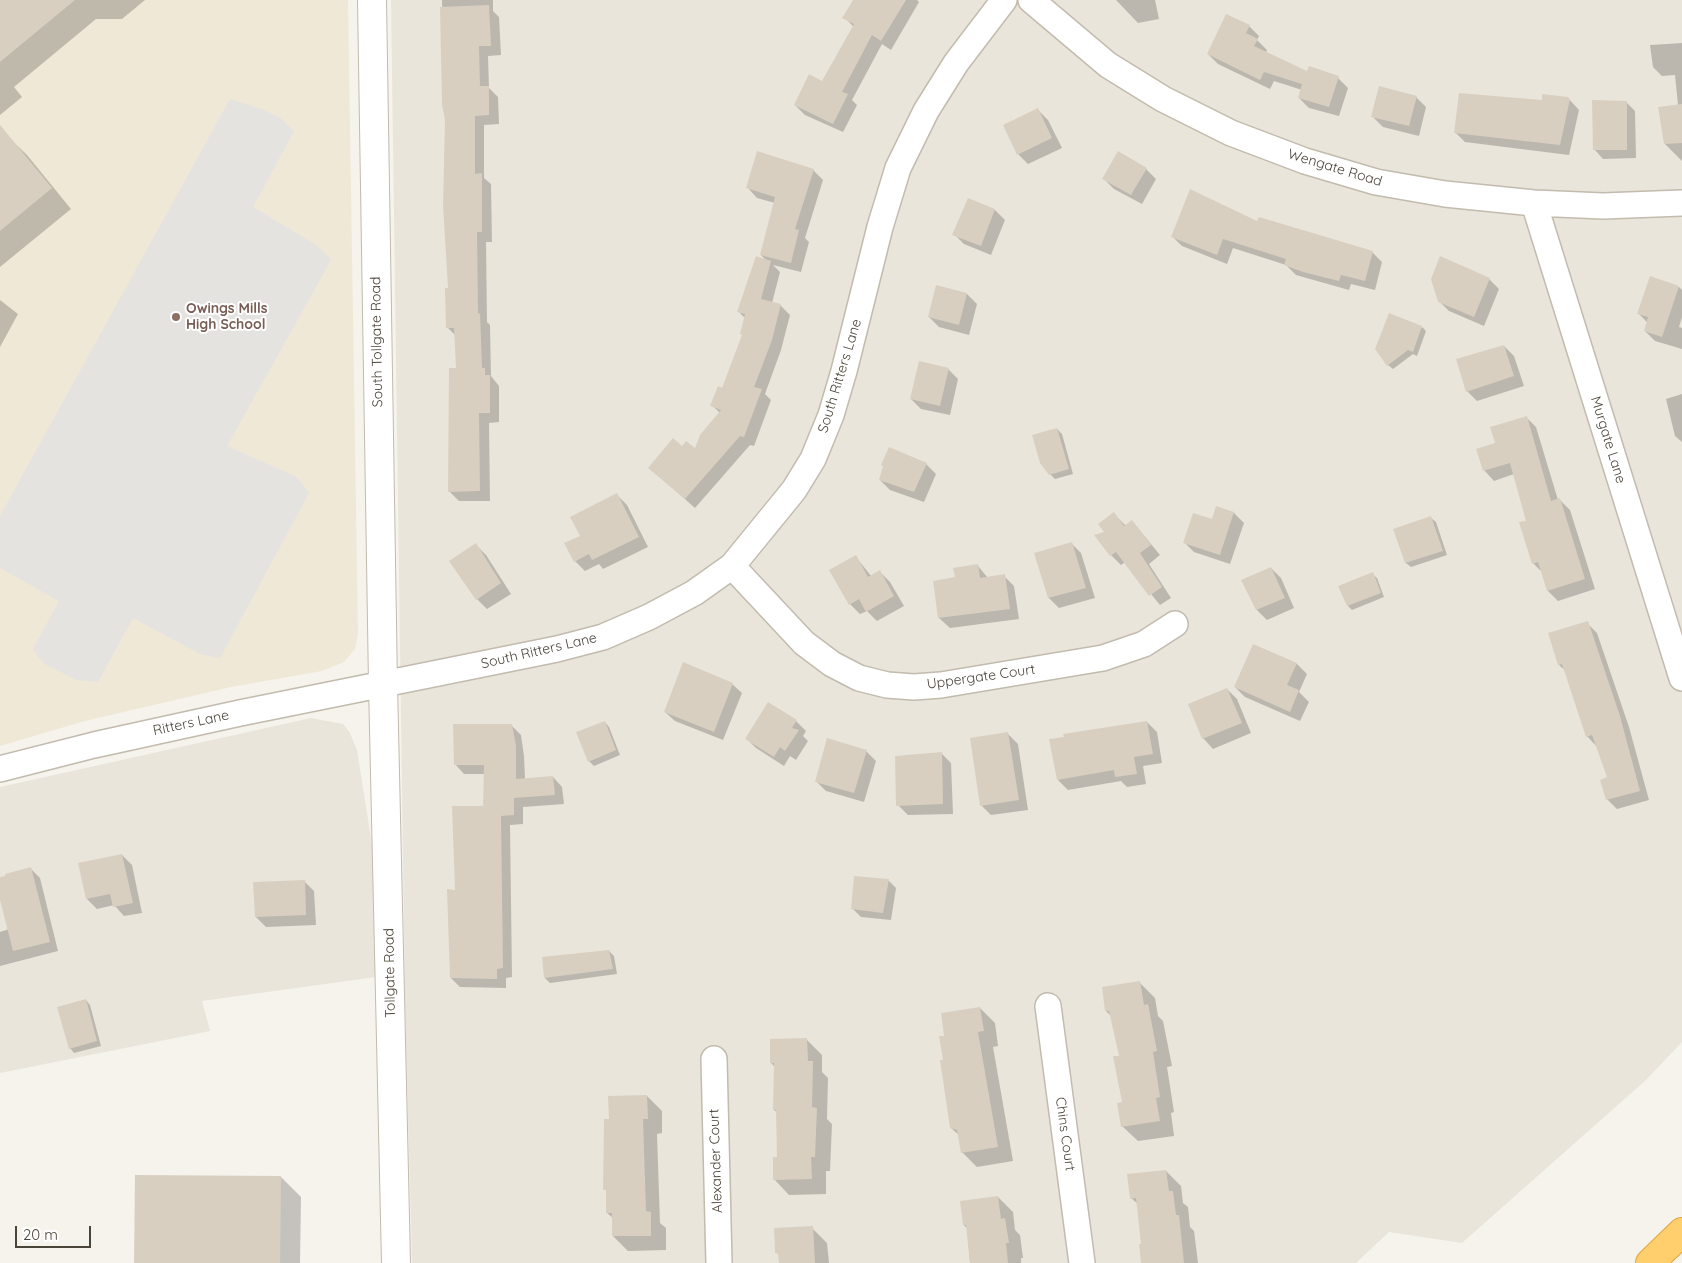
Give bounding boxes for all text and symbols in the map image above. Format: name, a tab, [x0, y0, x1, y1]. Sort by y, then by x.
street label: Wengate Road	[1286, 146, 1384, 190]
street label: South Tollgate Road	[367, 277, 387, 407]
place label: Owings Mills High School	[186, 301, 268, 334]
marker: Owings Mills High School	[170, 311, 182, 323]
street label: South Ritters Lane	[815, 317, 865, 435]
street label: Murgate Lane	[1587, 394, 1629, 486]
street label: South Ritters Lane	[480, 630, 598, 672]
street label: Uppergate Court	[926, 661, 1036, 693]
street label: Ritters Lane	[151, 707, 231, 739]
street label: Tollgate Road	[381, 928, 399, 1018]
street label: Chins Court	[1052, 1096, 1078, 1172]
street label: Alexander Court	[706, 1108, 726, 1214]
scale bar	[18, 1216, 94, 1248]
text: 20 m	[23, 1225, 58, 1244]

